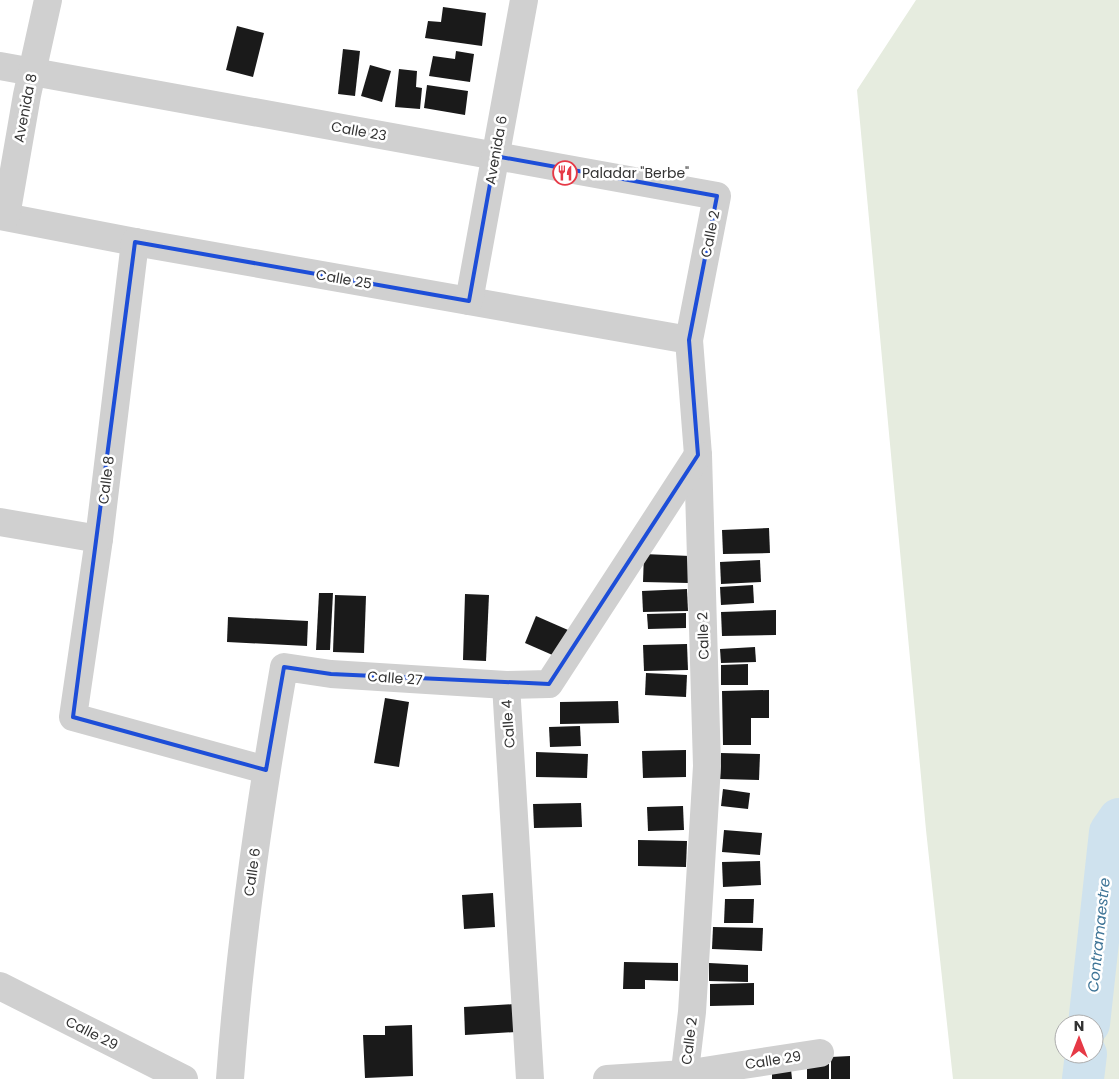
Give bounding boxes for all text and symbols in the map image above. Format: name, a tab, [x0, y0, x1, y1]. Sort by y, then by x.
street label: Avenida 8	[9, 72, 42, 144]
street label: Avenida 6	[480, 114, 512, 186]
street label: Calle 23	[330, 116, 388, 146]
restaurant icon: Paladar "Berbe"	[552, 160, 578, 186]
place label: Paladar "Berbe"	[582, 163, 689, 183]
street label: Calle 2	[696, 209, 724, 259]
street label: Calle 25	[314, 264, 374, 294]
street label: Calle 8	[93, 455, 119, 505]
street label: Calle 2	[692, 612, 714, 660]
street label: Calle 27	[367, 666, 424, 690]
street label: Calle 4	[496, 699, 520, 749]
street label: Calle 6	[239, 847, 265, 897]
water label: Contramaestre	[1082, 877, 1115, 993]
street label: Calle 29	[62, 1011, 122, 1055]
north arrow	[1054, 1014, 1104, 1064]
street label: Calle 2	[676, 1016, 702, 1066]
text: N	[1074, 1016, 1084, 1036]
street label: Calle 29	[744, 1046, 802, 1074]

